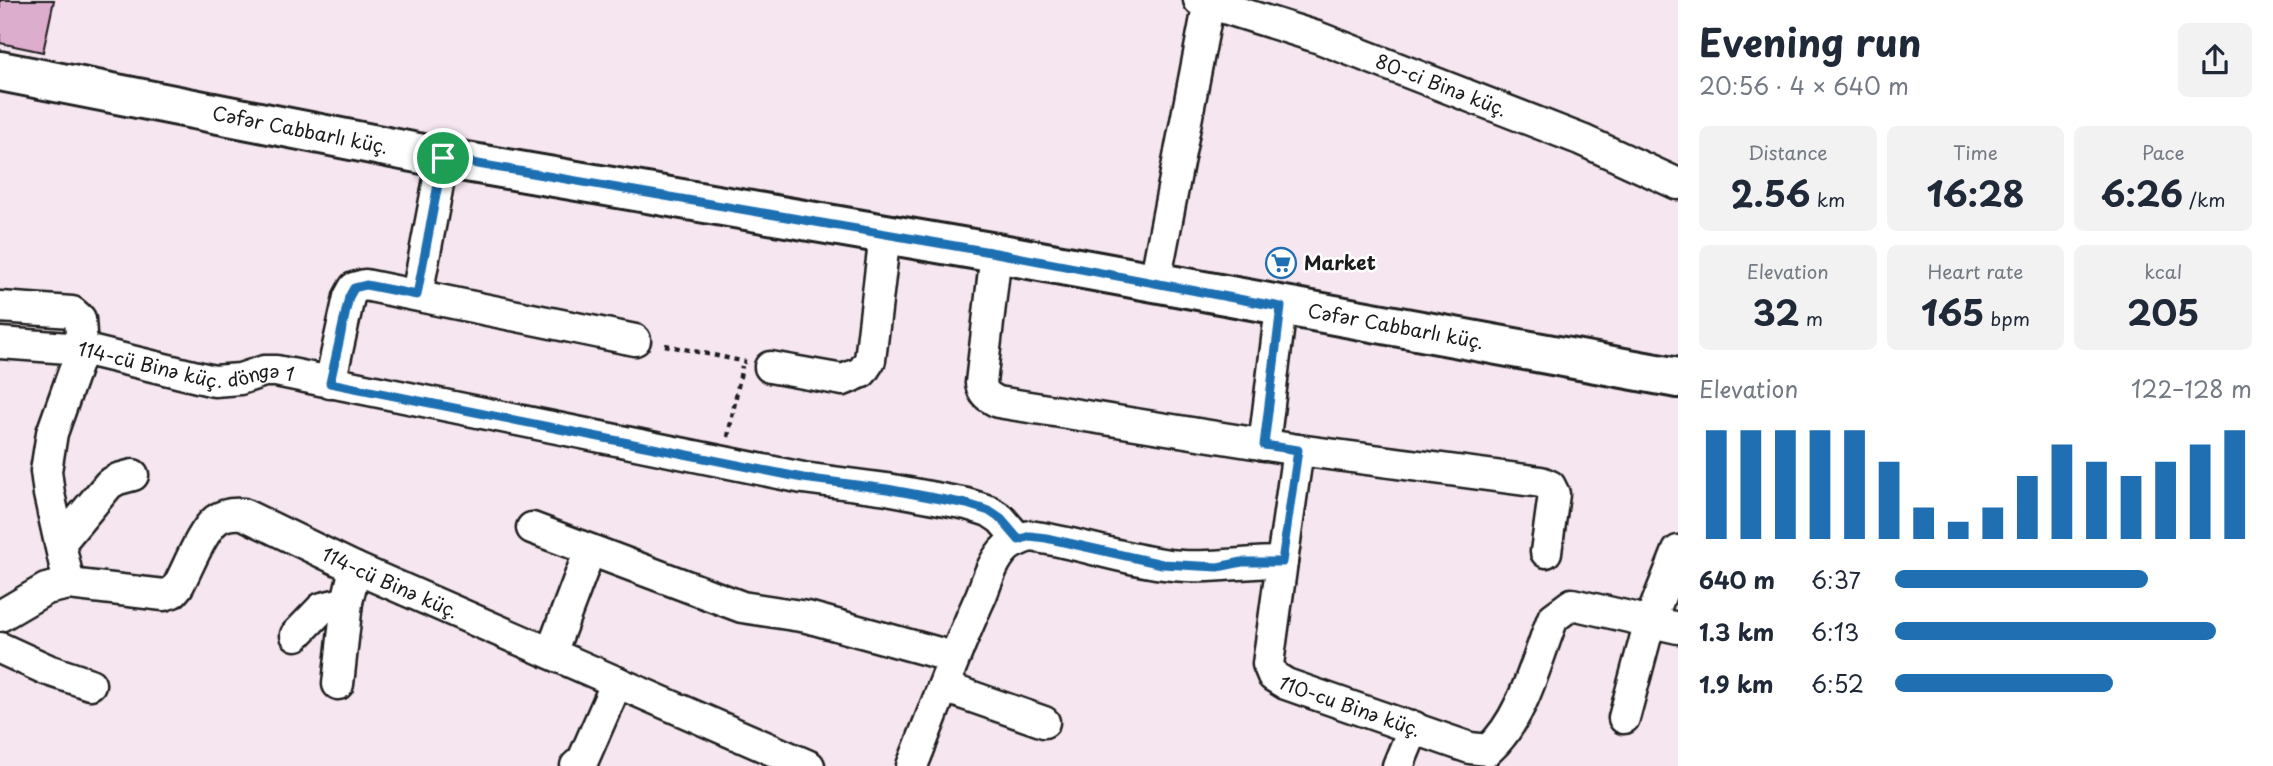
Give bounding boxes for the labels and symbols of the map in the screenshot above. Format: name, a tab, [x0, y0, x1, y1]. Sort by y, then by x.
street label: 80-ci Binə küç.	[1372, 46, 1512, 123]
street label: Cəfər Cabbarlı küç.	[210, 98, 391, 160]
pin	[413, 128, 473, 188]
supermarket icon: Market	[1264, 246, 1298, 280]
place label: Market	[1304, 248, 1376, 276]
street label: Cəfər Cabbarlı küç.	[1306, 295, 1486, 355]
street label: 114-cü Binə küç. döngə 1	[75, 333, 297, 394]
street label: 114-cü Binə küç.	[317, 539, 463, 624]
street label: 110-cu Binə küç.	[1273, 668, 1425, 743]

